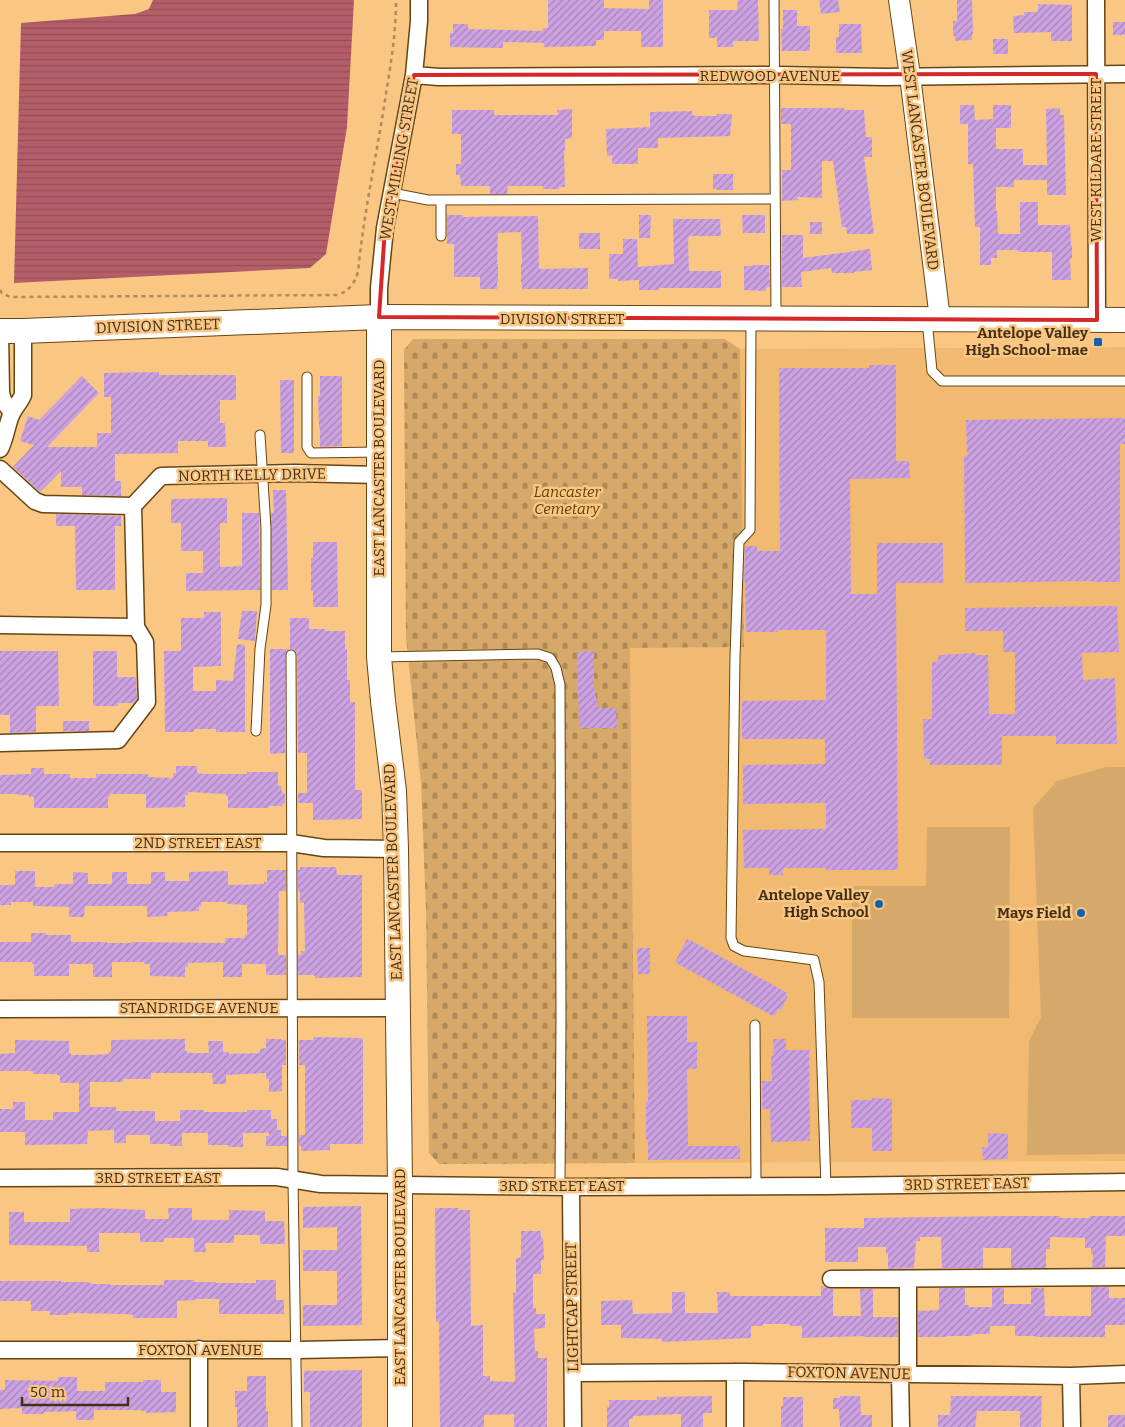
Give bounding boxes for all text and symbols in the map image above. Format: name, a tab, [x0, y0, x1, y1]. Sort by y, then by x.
street label: WEST LANCASTER BOULEVARD	[898, 49, 942, 271]
street label: REDWOOD AVENUE	[700, 67, 840, 85]
street label: WEST MILLING STREET	[376, 76, 422, 242]
street label: WEST KILDARE STREET	[1087, 77, 1105, 242]
street label: DIVISION STREET	[500, 310, 624, 328]
street label: DIVISION STREET	[96, 315, 221, 337]
place label: Antelope Valley High School-mae	[965, 324, 1089, 359]
marker: Antelope Valley High School-mae	[1092, 336, 1104, 348]
street label: EAST LANCASTER BOULEVARD	[370, 360, 388, 576]
street label: NORTH KELLY DRIVE	[178, 465, 326, 485]
park label: Lancaster Cemetary	[533, 483, 602, 518]
street label: EAST LANCASTER BOULEVARD	[380, 763, 406, 981]
street label: 2ND STREET EAST	[134, 834, 262, 852]
place label: Antelope Valley High School	[758, 886, 870, 921]
marker: Antelope Valley High School	[873, 898, 885, 910]
place label: Mays Field	[997, 904, 1071, 922]
marker: Mays Field	[1075, 907, 1087, 919]
street label: STANDRIDGE AVENUE	[119, 999, 279, 1017]
street label: 3RD STREET EAST	[96, 1169, 221, 1187]
street label: EAST LANCASTER BOULEVARD	[391, 1169, 409, 1385]
street label: 3RD STREET EAST	[904, 1174, 1030, 1194]
street label: 3RD STREET EAST	[500, 1177, 625, 1195]
street label: LIGHTCAP STREET	[562, 1242, 582, 1372]
street label: FOXTON AVENUE	[138, 1341, 262, 1359]
street label: FOXTON AVENUE	[787, 1363, 911, 1383]
scale bar	[22, 1374, 129, 1406]
text: 50 m	[30, 1383, 66, 1401]

